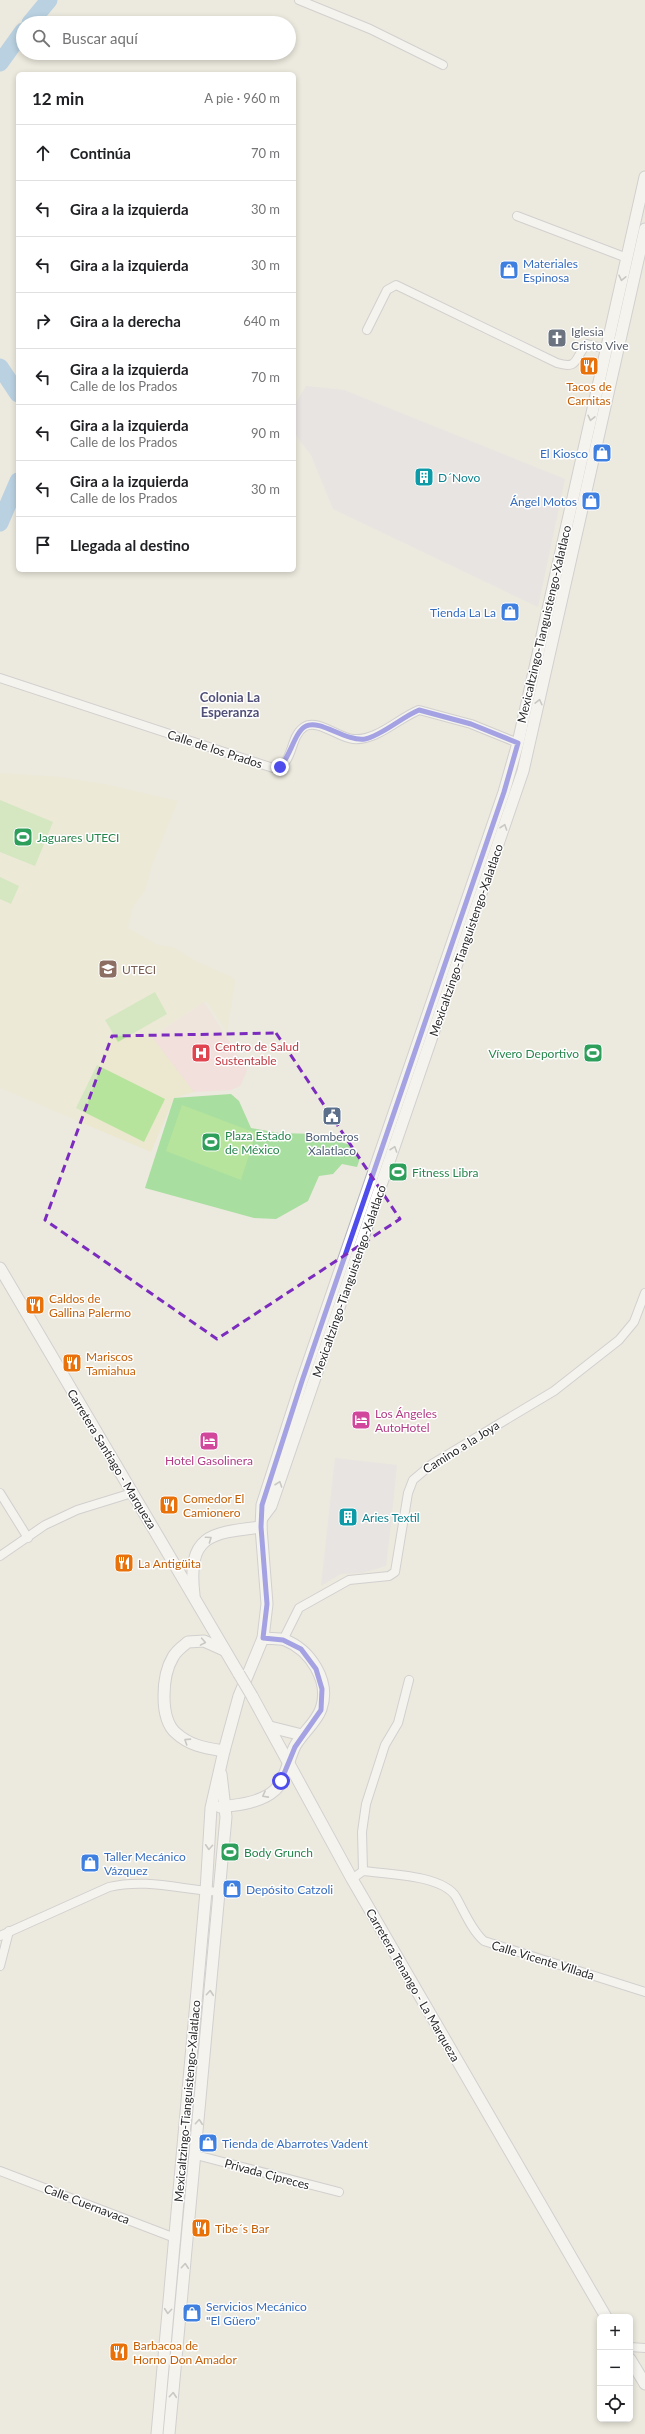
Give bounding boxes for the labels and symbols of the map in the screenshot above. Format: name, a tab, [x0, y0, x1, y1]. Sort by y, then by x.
place label: Materiales Espinosa	[523, 256, 578, 285]
shop icon: Materiales Espinosa	[498, 259, 520, 281]
one-way arrow	[619, 275, 627, 281]
place label: Iglesia Cristo Vive	[571, 324, 629, 353]
church icon: Iglesia Cristo Vive	[546, 327, 568, 349]
restaurant icon: Tacos de Carnitas	[578, 355, 600, 377]
place label: Tacos de Carnitas	[566, 379, 612, 408]
one-way arrow	[587, 415, 595, 422]
shop icon: El Kiosco	[591, 442, 613, 464]
place label: El Kiosco	[540, 446, 588, 461]
building icon: D´Novo	[413, 466, 435, 488]
place label: D´Novo	[438, 470, 481, 485]
shop icon: Ángel Motos	[580, 490, 602, 512]
place label: Ángel Motos	[510, 494, 577, 509]
street label: Mexicaltzingo-Tianguistengo-Xalatlaco	[514, 523, 574, 724]
shop icon: Tienda La La	[499, 601, 521, 623]
place label: Tienda La La	[430, 605, 496, 620]
district label: Colonia La Esperanza	[200, 689, 260, 720]
one-way arrow	[534, 699, 542, 705]
street label: Calle de los Prados	[166, 727, 264, 771]
route end	[271, 758, 289, 776]
one-way arrow	[500, 824, 508, 831]
sports icon: Jaguares UTECI	[12, 826, 34, 848]
place label: Jaguares UTECI	[37, 830, 119, 845]
street label: Mexicaltzingo-Tianguistengo-Xalatlaco	[426, 842, 506, 1038]
school or university icon: UTECI	[97, 958, 119, 980]
place label: UTECI	[122, 962, 156, 977]
place label: Centro de Salud Sustentable	[215, 1039, 299, 1068]
hospital icon: Centro de Salud Sustentable	[190, 1042, 212, 1064]
sports icon: Vívero Deportivo	[582, 1042, 604, 1064]
place label: Vívero Deportivo	[488, 1046, 579, 1061]
public building icon: Bomberos Xalatlaco	[321, 1105, 343, 1127]
place label: Plaza Estado de México	[225, 1128, 291, 1157]
place label: Bomberos Xalatlaco	[305, 1129, 359, 1158]
sports icon: Plaza Estado de México	[200, 1131, 222, 1153]
one-way arrow	[389, 1146, 398, 1153]
sports icon: Fitness Libra	[387, 1161, 409, 1183]
place label: Fitness Libra	[412, 1165, 478, 1180]
street label: Mexicaltzingo-Tianguistengo-Xalatlaco	[309, 1183, 389, 1379]
place label: Caldos de Gallina Palermo	[49, 1291, 131, 1320]
restaurant icon: Caldos de Gallina Palermo	[24, 1294, 46, 1316]
place label: Mariscos Tamiahua	[86, 1349, 136, 1378]
restaurant icon: Mariscos Tamiahua	[61, 1352, 83, 1374]
street label: Carretera Santiago - Marqueza	[64, 1386, 160, 1532]
place label: Los Ángeles AutoHotel	[375, 1406, 437, 1435]
hotel icon: Los Ángeles AutoHotel	[350, 1409, 372, 1431]
street label: Camino a la Joya	[420, 1417, 502, 1477]
hotel icon: Hotel Gasolinera	[198, 1430, 220, 1452]
place label: Hotel Gasolinera	[165, 1453, 253, 1468]
one-way arrow	[274, 1480, 282, 1487]
place label: Comedor El Camionero	[183, 1491, 244, 1520]
restaurant icon: Comedor El Camionero	[158, 1494, 180, 1516]
building icon: Aries Textil	[337, 1506, 359, 1528]
place label: Aries Textil	[362, 1510, 420, 1525]
one-way arrow	[205, 1536, 212, 1544]
restaurant icon: La Antigüita	[113, 1552, 135, 1574]
place label: La Antigüita	[138, 1556, 201, 1571]
one-way arrow	[200, 1637, 206, 1646]
one-way arrow	[184, 1738, 191, 1745]
route start	[272, 1772, 290, 1790]
one-way arrow	[262, 1790, 270, 1798]
sports icon: Body Grunch	[219, 1841, 241, 1863]
one-way arrow	[204, 1844, 213, 1850]
place label: Body Grunch	[244, 1845, 313, 1860]
place label: Taller Mecánico Vázquez	[104, 1849, 186, 1878]
shop icon: Taller Mecánico Vázquez	[79, 1852, 101, 1874]
shop icon: Depósito Catzoli	[221, 1878, 243, 1900]
place label: Depósito Catzoli	[246, 1882, 333, 1897]
street label: Carretera Tenango - La Marqueza	[363, 1906, 463, 2064]
street label: Calle Vicente Villada	[490, 1937, 596, 1983]
one-way arrow	[206, 1990, 215, 1996]
street label: Mexicaltzingo-Tianguistengo-Xalatlaco	[171, 1999, 203, 2203]
one-way arrow	[194, 2119, 203, 2125]
shop icon: Tienda de Abarrotes Vadent	[197, 2132, 219, 2154]
place label: Tienda de Abarrotes Vadent	[222, 2136, 369, 2151]
street label: Privada Cipreces	[223, 2155, 311, 2193]
street label: Calle Cuernavaca	[42, 2181, 132, 2227]
restaurant icon: Tibe´s Bar	[190, 2217, 212, 2239]
place label: Tibe´s Bar	[215, 2221, 270, 2236]
one-way arrow	[181, 2263, 190, 2269]
place label: Servicios Mecánico "El Güero"	[206, 2299, 307, 2328]
shop icon: Servicios Mecánico "El Güero"	[181, 2302, 203, 2324]
one-way arrow	[164, 2308, 173, 2314]
place label: Barbacoa de Horno Don Amador	[133, 2338, 237, 2367]
restaurant icon: Barbacoa de Horno Don Amador	[108, 2341, 130, 2363]
one-way arrow	[168, 2392, 177, 2398]

